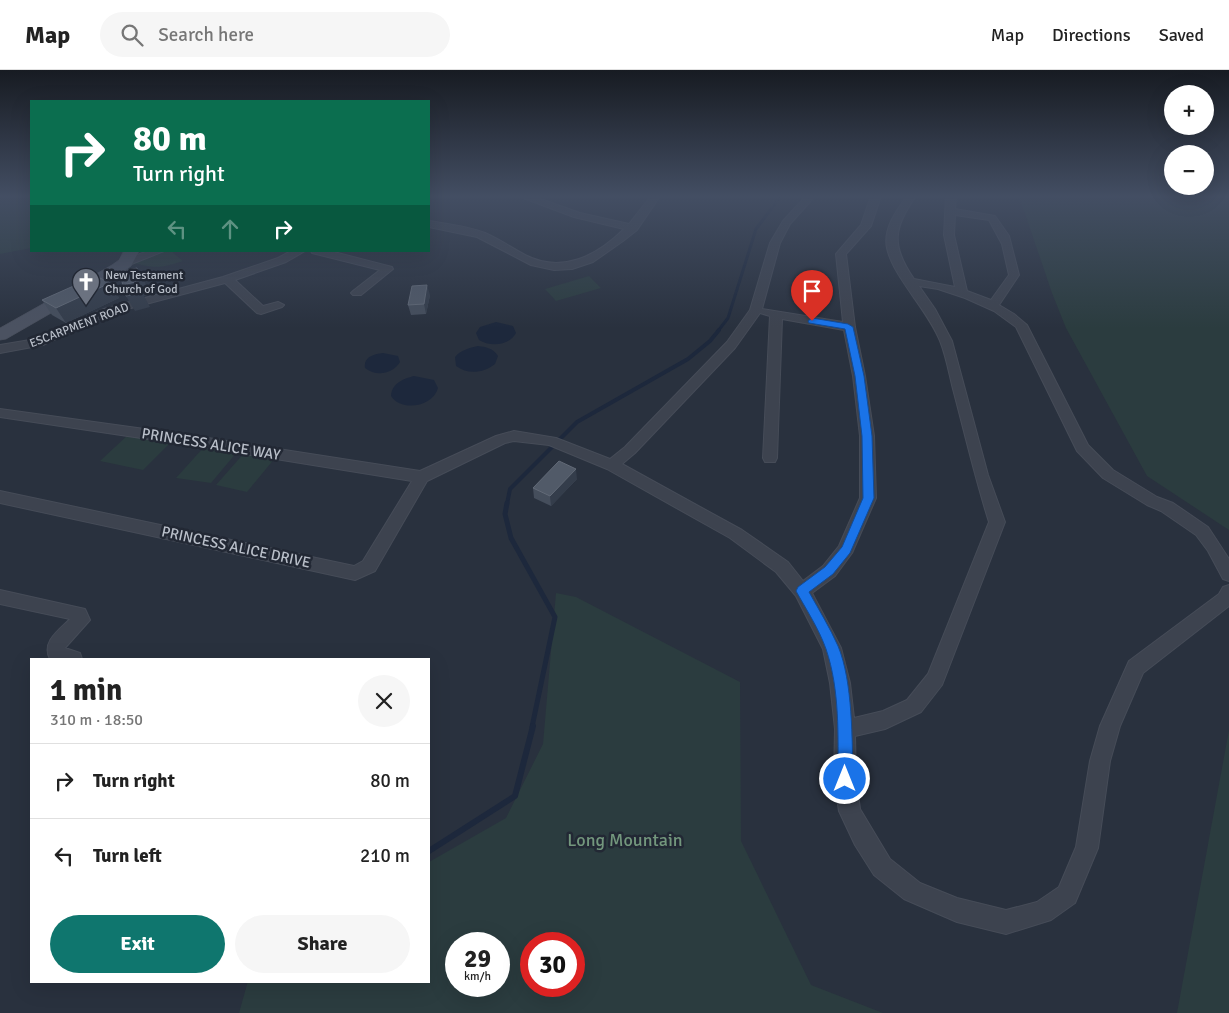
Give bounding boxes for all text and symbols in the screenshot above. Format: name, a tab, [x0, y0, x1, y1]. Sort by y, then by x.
search box	[100, 12, 450, 57]
text: Map	[25, 20, 70, 50]
icon: search	[118, 21, 146, 49]
text: Search here	[158, 23, 254, 47]
text: Map	[991, 24, 1024, 46]
text: Directions	[1052, 24, 1131, 46]
text: Saved	[1159, 24, 1204, 46]
map controls	[1164, 85, 1214, 195]
button: +	[1164, 85, 1214, 135]
text: 80 m	[133, 117, 207, 160]
icon: right	[50, 120, 115, 185]
button: −	[1164, 145, 1214, 195]
text: Turn right	[133, 160, 225, 187]
icon: left	[163, 215, 191, 243]
icon: ahead	[216, 215, 244, 243]
icon: right	[269, 215, 297, 243]
church icon: New Testament Church of God	[71, 267, 101, 306]
place label: New Testament Church of God	[105, 268, 183, 297]
pin	[791, 270, 833, 321]
icon: arrive	[798, 277, 826, 305]
street label: ESCARPMENT ROAD	[28, 300, 131, 351]
street label: PRINCESS ALICE WAY	[140, 424, 282, 464]
street label: PRINCESS ALICE DRIVE	[160, 522, 312, 572]
text: 1 min	[50, 672, 122, 709]
button: close	[358, 675, 410, 727]
text: 310 m · 18:50	[50, 710, 143, 730]
position arrow	[818, 752, 870, 804]
icon: right	[50, 767, 78, 795]
text: Turn right	[93, 769, 175, 793]
text: 80 m	[370, 769, 410, 793]
park label: Long Mountain	[567, 829, 683, 851]
icon: left	[50, 842, 78, 870]
text: Turn left	[93, 844, 162, 868]
text: 210 m	[360, 844, 410, 868]
button: Exit	[50, 915, 225, 973]
button: Share	[235, 915, 410, 973]
speed limit sign: 30	[520, 932, 585, 997]
text: 29	[464, 943, 491, 974]
text: km/h	[464, 969, 491, 984]

